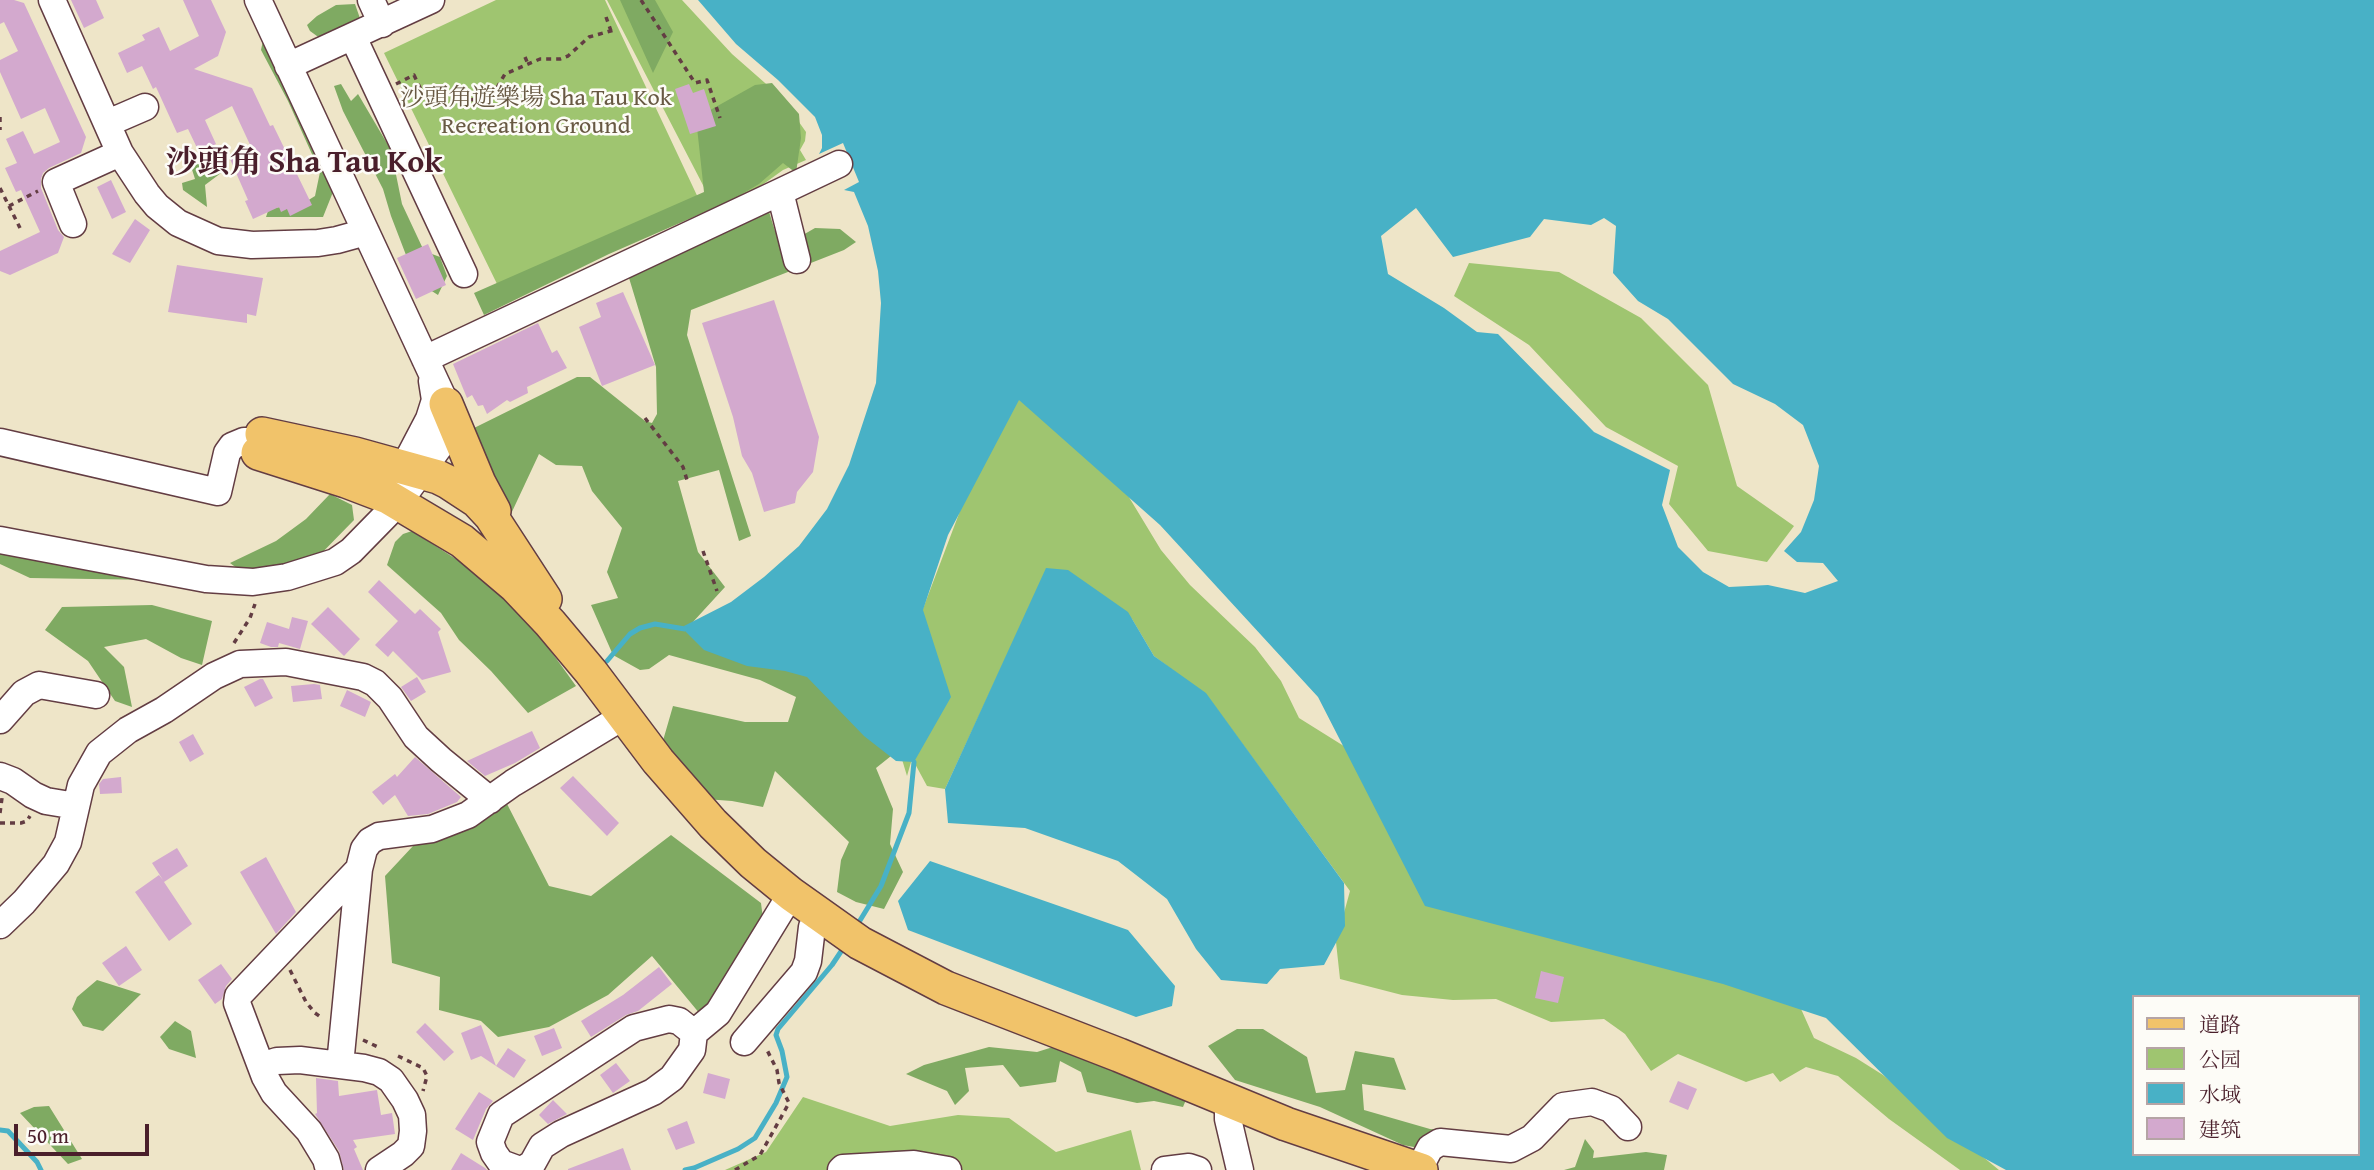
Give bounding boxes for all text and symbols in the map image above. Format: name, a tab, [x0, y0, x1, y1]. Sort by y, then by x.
park label: 沙頭角遊樂場 Sha Tau Kok Recreation Ground	[400, 85, 672, 141]
district label: 沙頭角 Sha Tau Kok	[165, 145, 443, 183]
legend	[2132, 995, 2360, 1156]
text: 道路	[2199, 1009, 2241, 1040]
text: 公园	[2199, 1044, 2241, 1075]
text: 水域	[2199, 1079, 2241, 1110]
scale bar	[18, 1110, 152, 1154]
text: 建筑	[2199, 1114, 2241, 1145]
text: 50 m	[27, 1120, 69, 1151]

